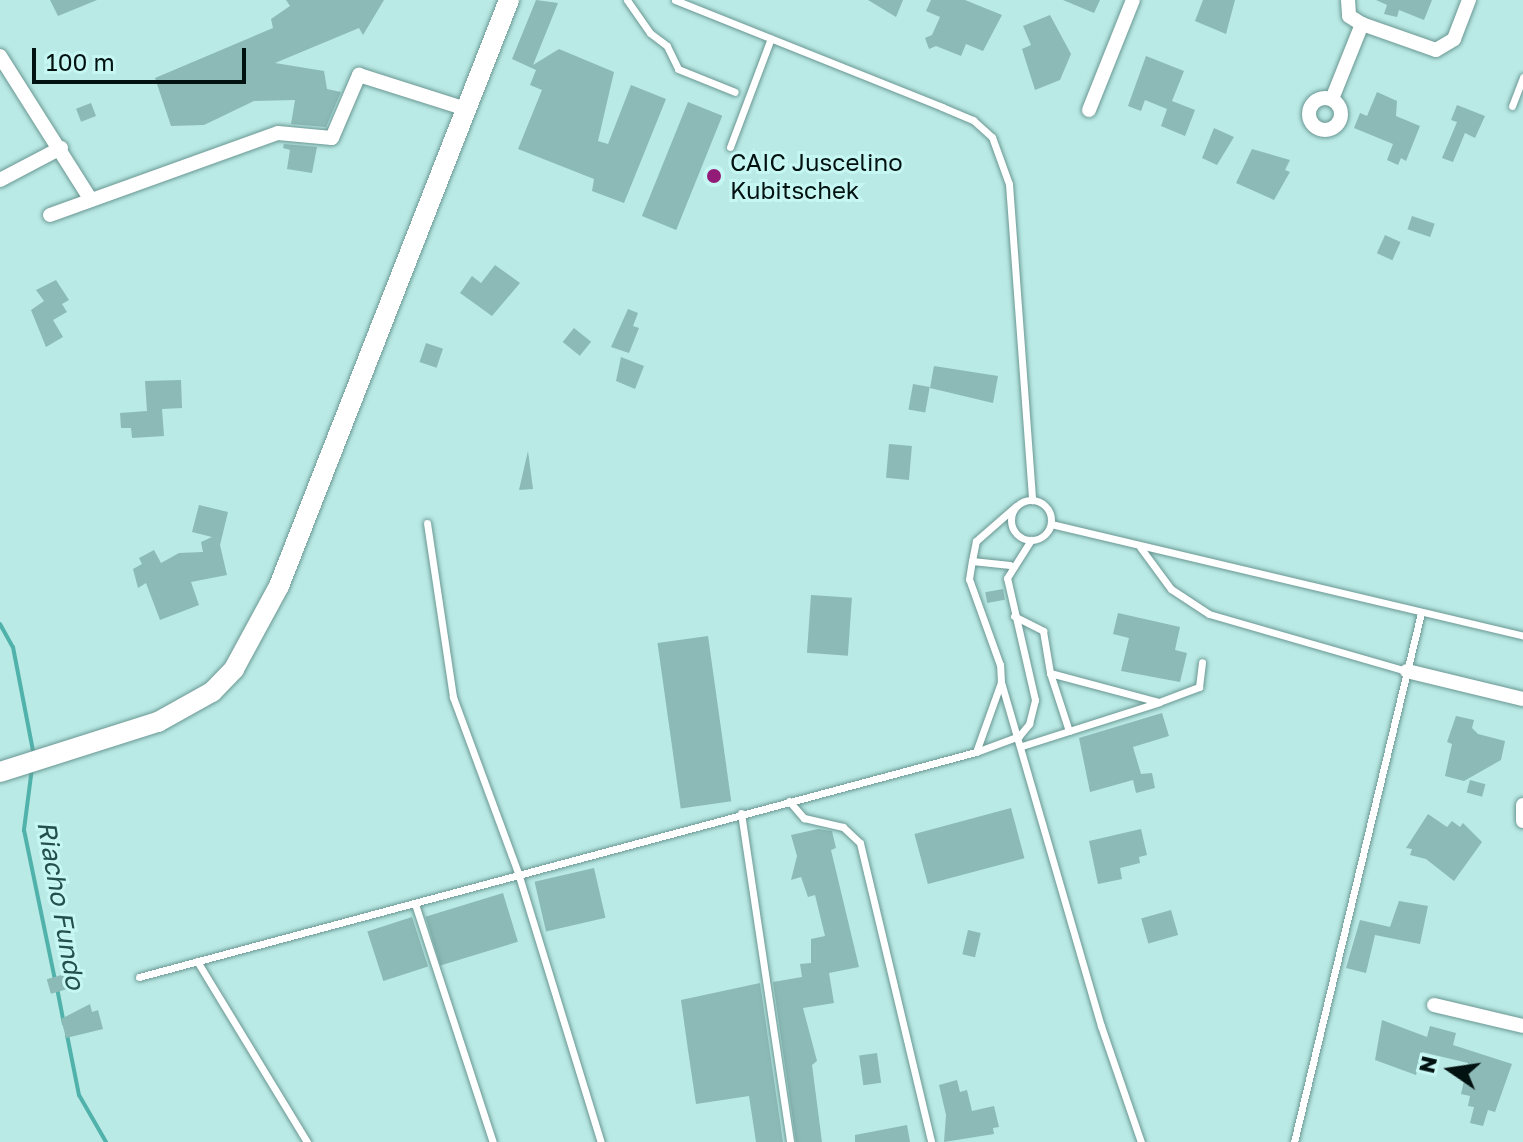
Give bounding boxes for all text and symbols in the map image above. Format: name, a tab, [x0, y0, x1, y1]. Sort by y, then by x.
scale bar	[36, 32, 250, 82]
text: 100 m	[46, 47, 115, 76]
place label: CAIC Juscelino Kubitschek	[730, 148, 903, 204]
marker: CAIC Juscelino Kubitschek	[705, 167, 723, 185]
water label: Riacho Fundo	[31, 818, 91, 992]
north arrow	[1411, 1030, 1491, 1110]
text: N	[1412, 1053, 1442, 1076]

